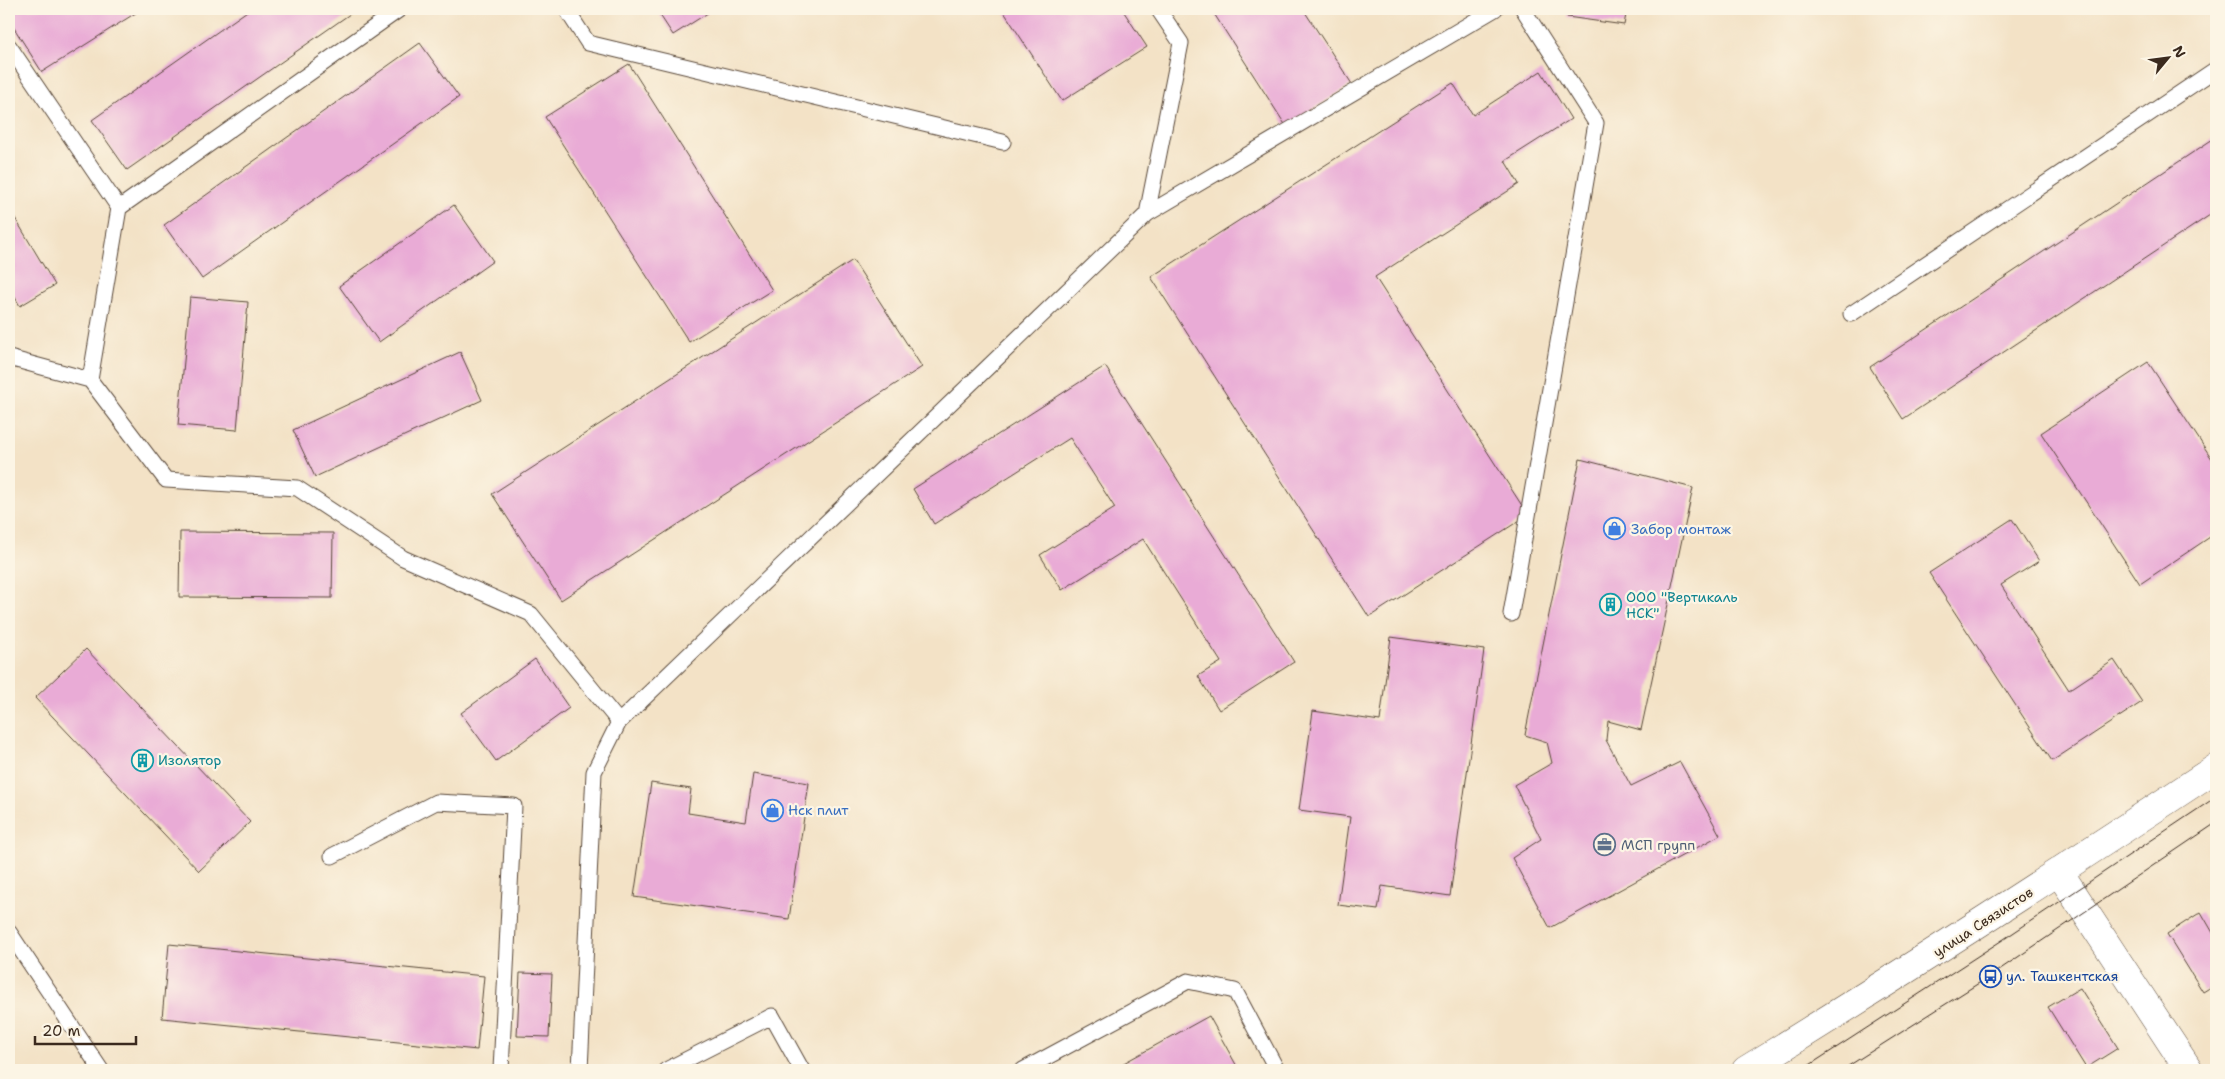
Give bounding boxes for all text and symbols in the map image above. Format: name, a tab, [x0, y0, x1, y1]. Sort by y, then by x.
north arrow	[2142, 32, 2192, 82]
text: N	[2169, 42, 2190, 61]
shop icon: Забор монтаж	[1603, 517, 1627, 541]
place label: Забор монтаж	[1631, 520, 1732, 538]
place label: ООО "Вертикаль НСК"	[1626, 588, 1738, 622]
building icon: ООО "Вертикаль НСК"	[1598, 593, 1622, 617]
building icon: Изолятор	[130, 748, 154, 772]
place label: Изолятор	[158, 751, 222, 769]
shop icon: Нск плит	[760, 798, 784, 822]
place label: Нск плит	[788, 801, 849, 819]
office icon: МСП групп	[1593, 833, 1617, 857]
place label: МСП групп	[1621, 836, 1695, 854]
street label: улица Связистов	[1930, 883, 2036, 961]
bus stop icon: ул. Ташкентская	[1978, 964, 2002, 988]
place label: ул. Ташкентская	[2006, 967, 2118, 985]
scale bar	[35, 1014, 136, 1046]
text: 20 m	[42, 1021, 81, 1041]

